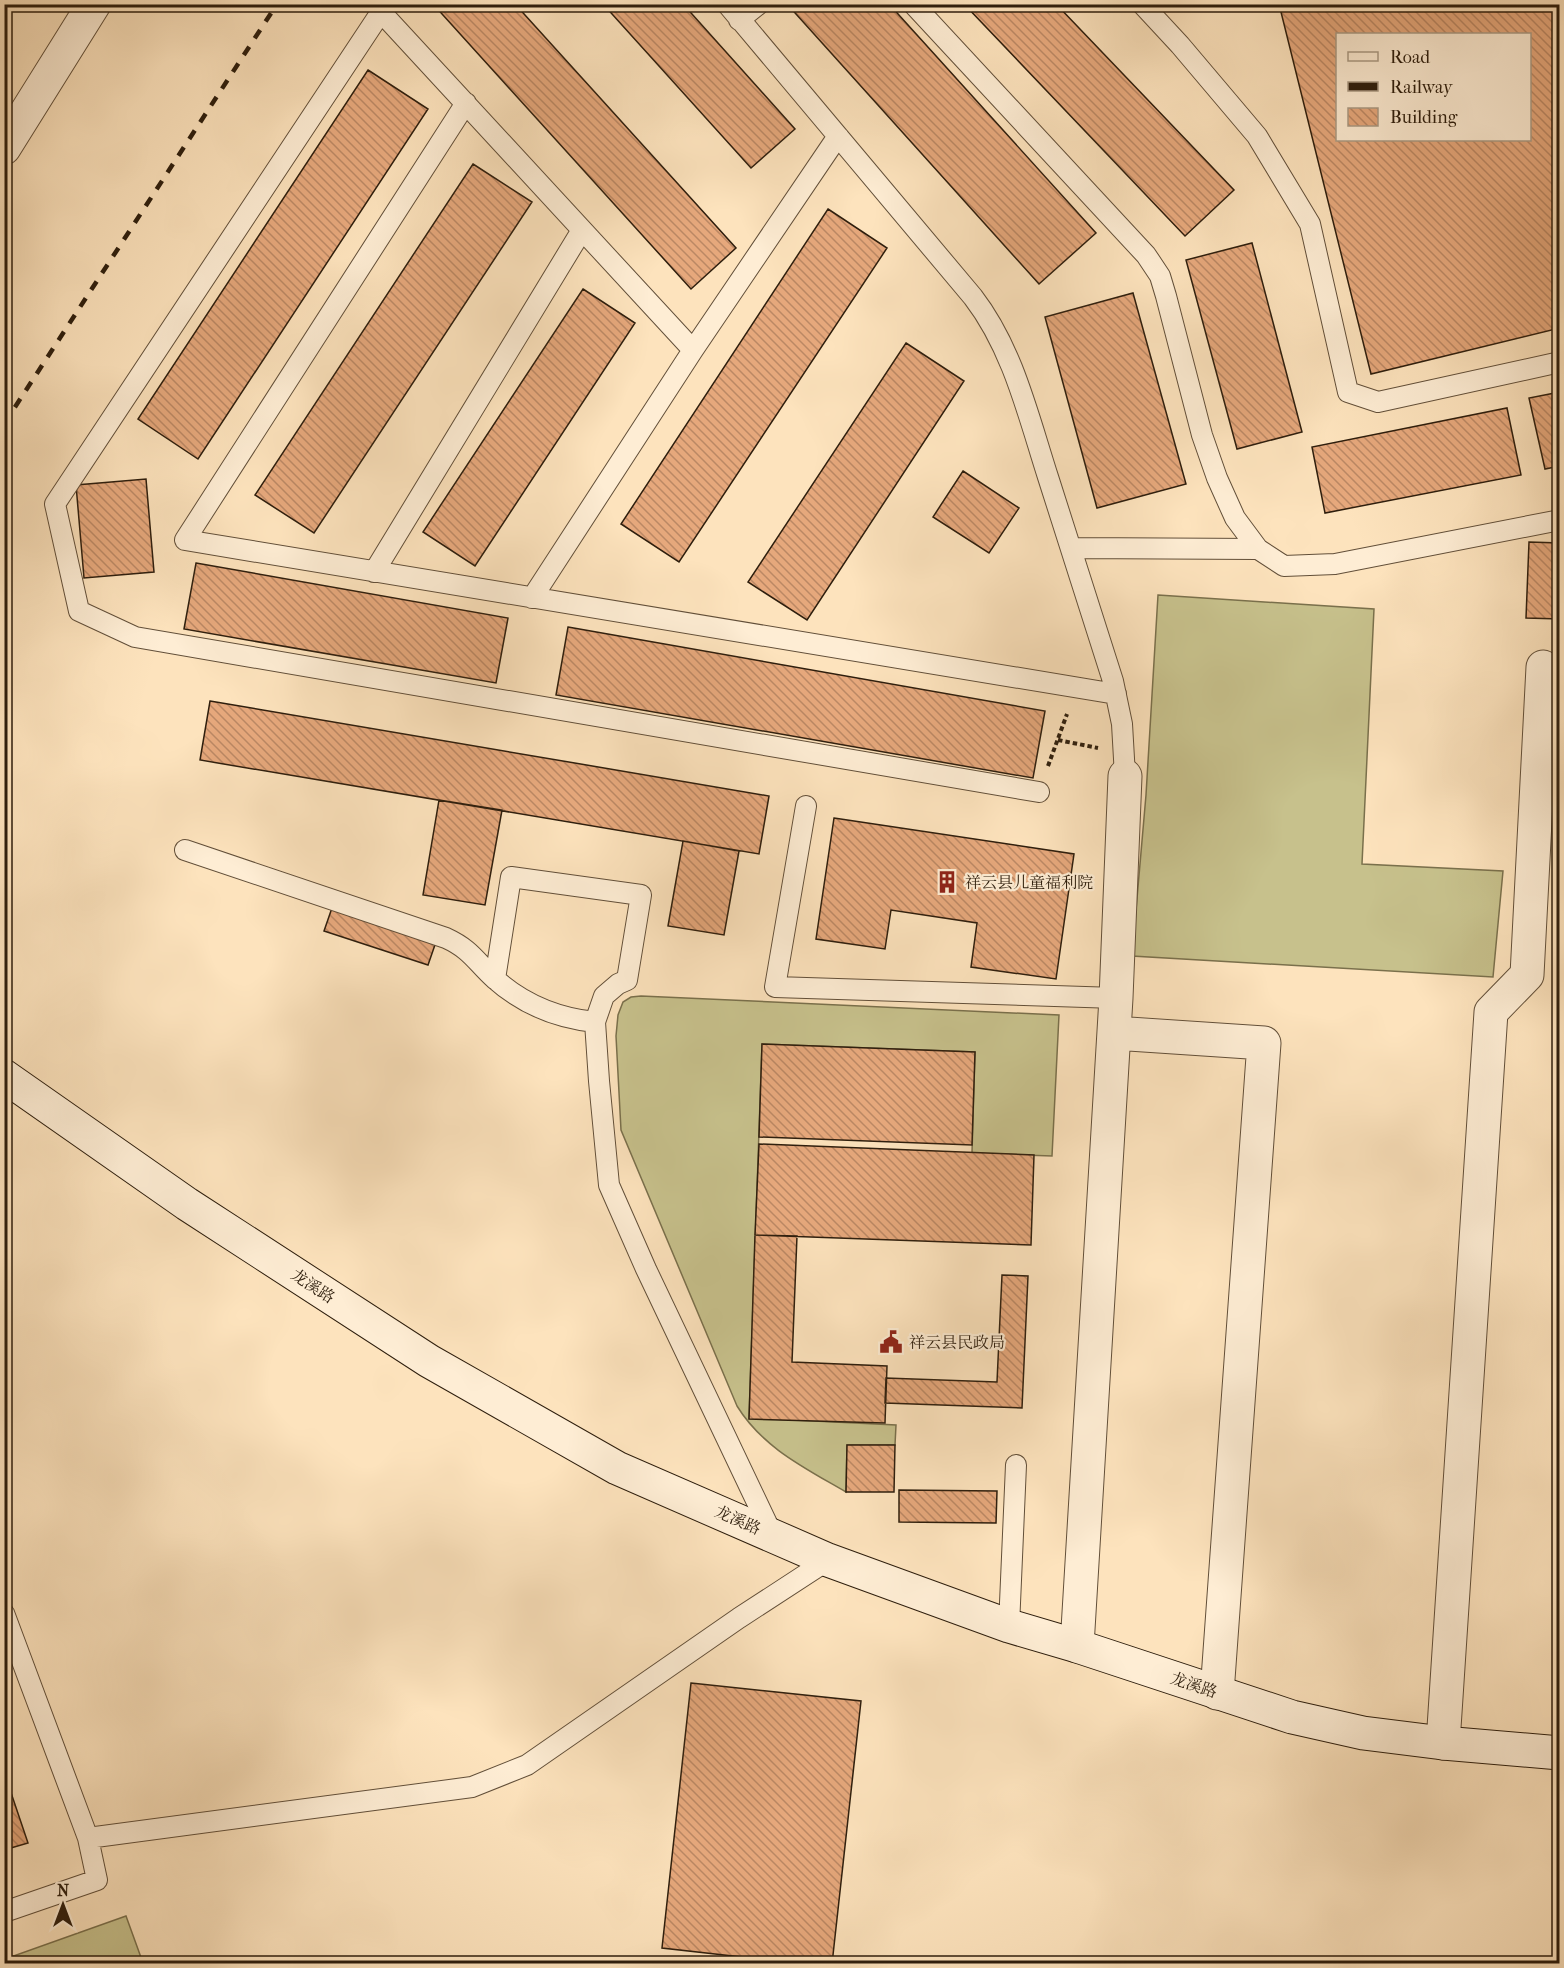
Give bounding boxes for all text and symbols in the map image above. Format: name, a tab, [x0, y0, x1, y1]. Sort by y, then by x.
legend	[1336, 33, 1531, 141]
text: Road	[1390, 47, 1430, 68]
text: Railway	[1390, 77, 1454, 98]
text: Building	[1390, 107, 1458, 128]
building icon: 祥云县儿童福利院	[934, 869, 960, 895]
place label: 祥云县儿童福利院	[965, 873, 1093, 892]
street label: 龙溪路	[288, 1265, 338, 1307]
public building icon: 祥云县民政局	[878, 1329, 904, 1355]
place label: 祥云县民政局	[909, 1333, 1005, 1352]
street label: 龙溪路	[712, 1502, 764, 1538]
street label: 龙溪路	[1168, 1668, 1220, 1702]
north arrow	[33, 1875, 93, 1935]
text: N	[57, 1881, 70, 1900]

